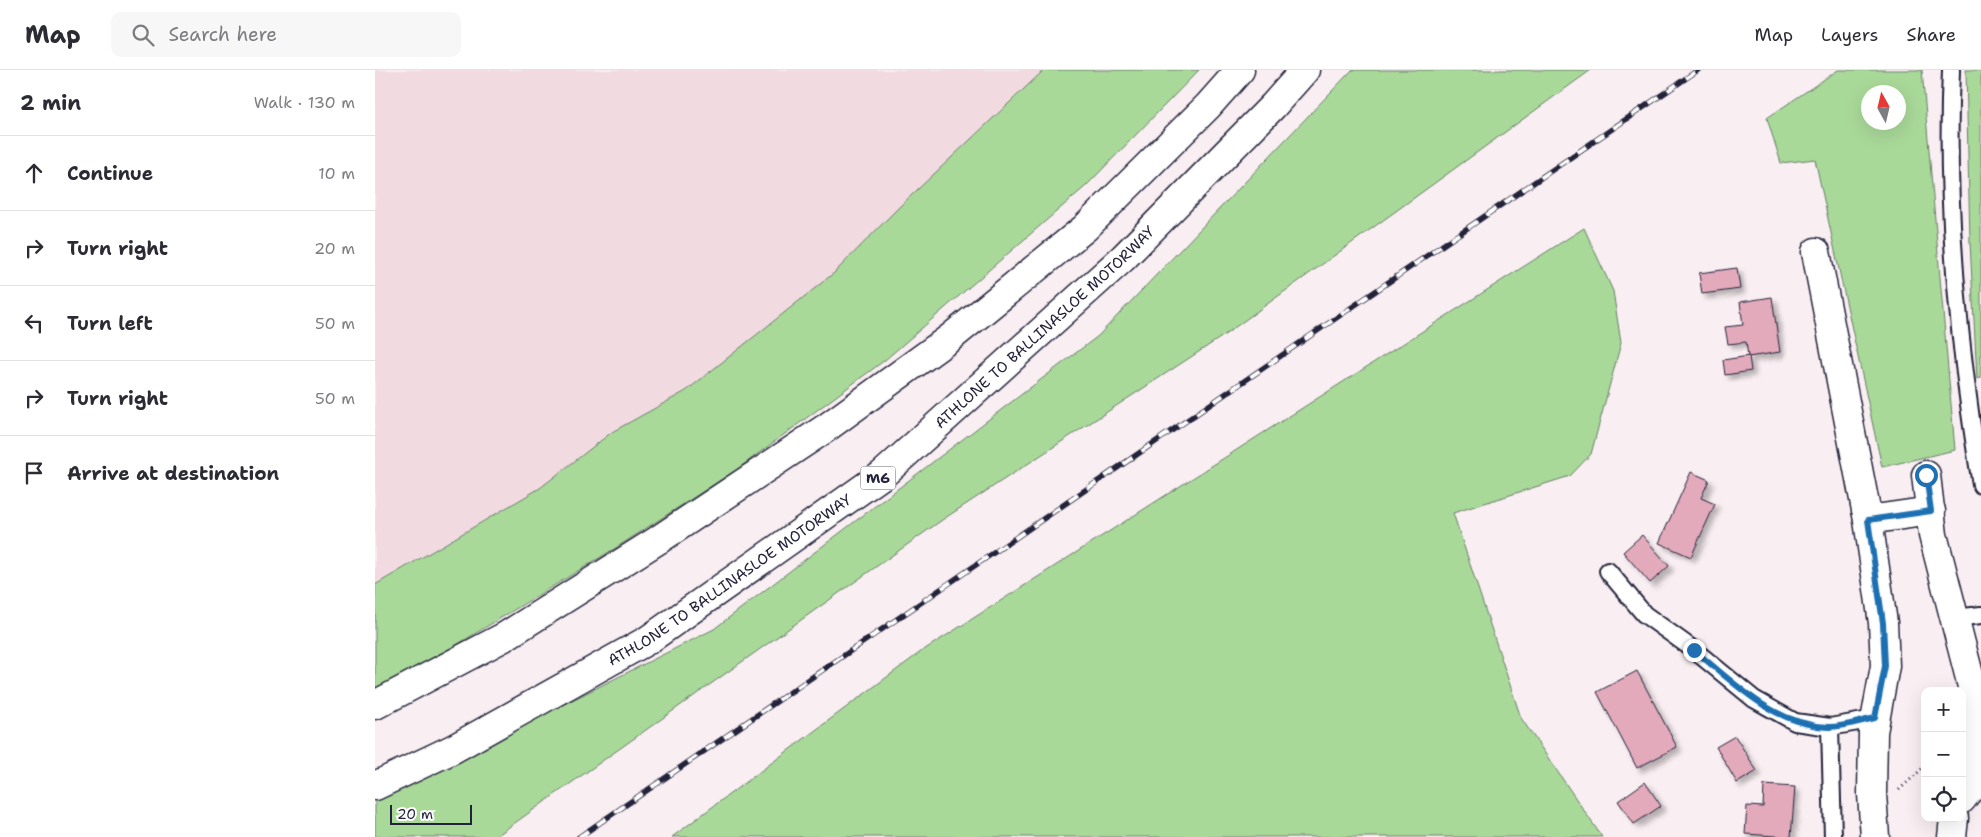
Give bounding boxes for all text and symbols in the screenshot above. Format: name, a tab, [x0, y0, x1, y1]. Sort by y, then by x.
search box	[111, 12, 461, 57]
text: Map	[25, 19, 81, 51]
icon: search	[129, 21, 157, 49]
text: Search here	[169, 22, 277, 47]
text: Map	[1755, 23, 1793, 47]
text: Layers	[1821, 23, 1878, 47]
text: Share	[1906, 23, 1956, 47]
north arrow	[1861, 85, 1906, 130]
text: 2 min	[20, 89, 81, 117]
text: Walk · 130 m	[254, 92, 355, 113]
icon: ahead	[20, 159, 48, 187]
text: Continue	[67, 161, 153, 186]
text: 10 m	[318, 163, 355, 184]
street label: ATHLONE TO BALLINASLOE MOTORWAY	[930, 221, 1159, 433]
icon: right	[20, 234, 48, 262]
text: Turn right	[67, 236, 168, 261]
text: 20 m	[314, 238, 355, 259]
icon: left	[20, 309, 48, 337]
text: Turn left	[67, 311, 153, 336]
text: 50 m	[315, 313, 355, 334]
icon: right	[20, 384, 48, 412]
text: Turn right	[67, 386, 168, 411]
text: 50 m	[315, 388, 355, 409]
icon: arrive	[20, 459, 48, 487]
text: Arrive at destination	[67, 461, 279, 486]
route start	[1915, 464, 1938, 487]
road number: M6	[861, 466, 895, 489]
street label: ATHLONE TO BALLINASLOE MOTORWAY	[604, 489, 856, 670]
route end	[1683, 639, 1706, 662]
map controls	[1921, 687, 1966, 822]
button: +	[1921, 687, 1966, 732]
button: −	[1921, 732, 1966, 777]
button: locate	[1921, 777, 1966, 822]
scale bar	[390, 802, 473, 825]
text: 20 m	[397, 805, 433, 823]

